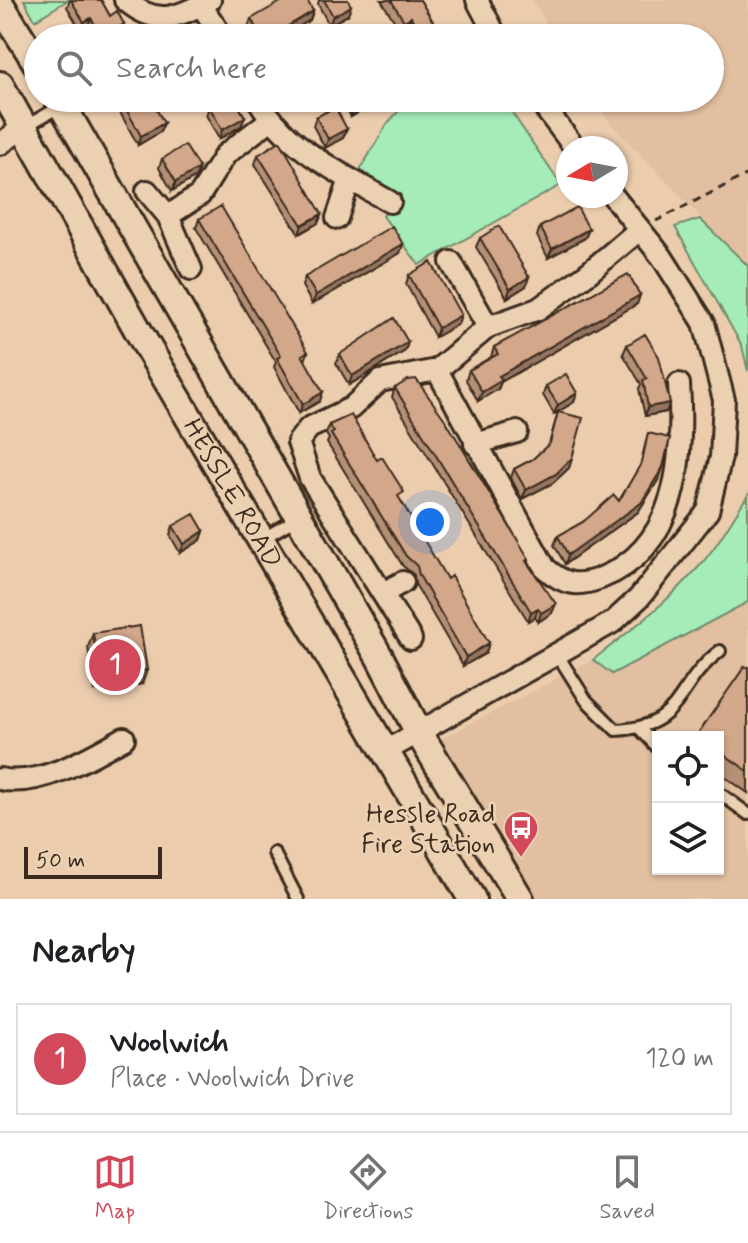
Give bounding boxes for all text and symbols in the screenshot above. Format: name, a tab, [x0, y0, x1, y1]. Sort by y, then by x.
search box	[24, 24, 724, 112]
icon: search	[52, 46, 96, 90]
text: Search here	[116, 49, 267, 88]
north arrow	[556, 136, 628, 208]
street label: HESSLE ROAD	[174, 413, 289, 575]
your location	[410, 502, 450, 542]
pin: 1	[89, 635, 141, 695]
map controls	[652, 731, 724, 875]
button: locate	[652, 731, 724, 803]
place label: Hessle Road Fire Station	[361, 798, 495, 862]
button: layers	[652, 803, 724, 875]
bus stop icon: Hessle Road Fire Station	[502, 809, 540, 859]
scale bar	[24, 843, 162, 879]
text: 50 m	[36, 847, 85, 875]
text: Nearby	[32, 929, 136, 974]
text: Woolwich	[110, 1023, 229, 1062]
text: 1	[54, 1042, 66, 1076]
text: 120 m	[645, 1042, 714, 1076]
text: Place · Woolwich Drive	[110, 1062, 354, 1096]
tab: Map	[93, 1150, 137, 1226]
tab: Directions	[323, 1150, 413, 1226]
tab: Saved	[599, 1150, 655, 1226]

